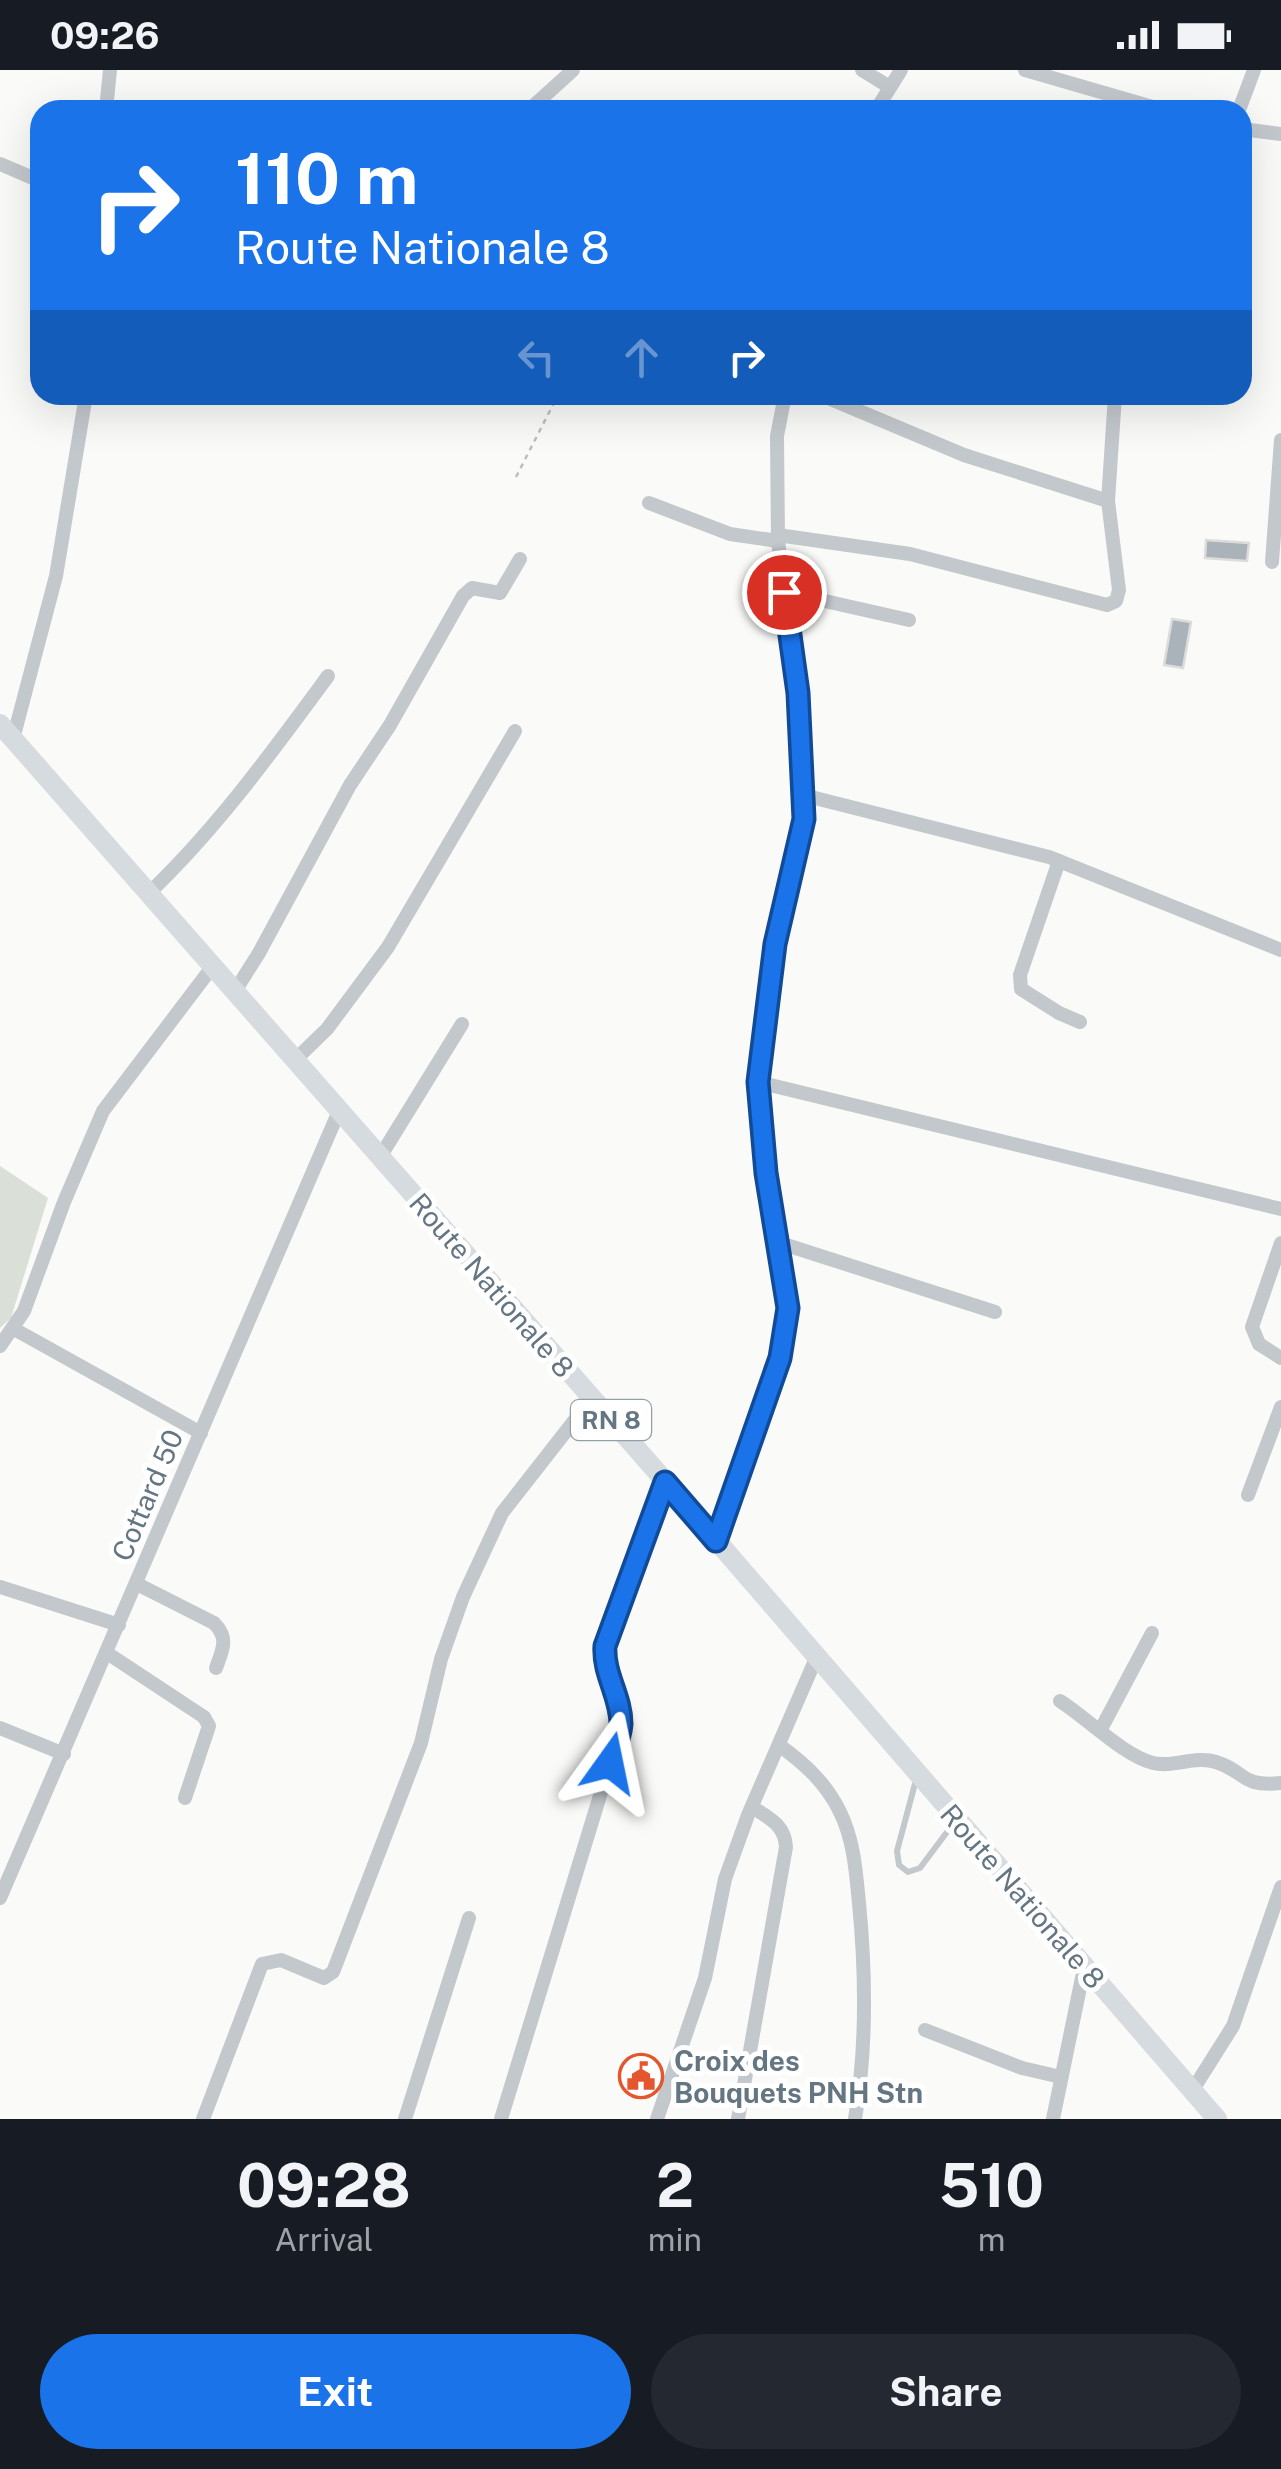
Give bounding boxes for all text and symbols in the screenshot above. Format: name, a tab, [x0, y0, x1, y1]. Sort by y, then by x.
text: 09:26	[50, 13, 160, 58]
text: 110 m	[235, 137, 419, 220]
icon: right	[70, 140, 200, 270]
text: Route Nationale 8	[235, 221, 610, 274]
icon: left	[509, 330, 564, 385]
icon: ahead	[614, 330, 669, 385]
icon: right	[719, 330, 774, 385]
pin	[742, 550, 827, 635]
icon: arrive	[757, 565, 812, 620]
street label: Route Nationale 8	[403, 1186, 581, 1384]
road number: RN 8	[571, 1400, 651, 1440]
street label: Cottard 50	[105, 1424, 189, 1566]
position arrow	[558, 1711, 662, 1815]
street label: Route Nationale 8	[934, 1797, 1112, 1995]
place label: Croix des Bouquets PNH Stn	[674, 2044, 923, 2109]
public building icon: Croix des Bouquets PNH Stn	[618, 2053, 664, 2099]
text: 09:28	[237, 2150, 411, 2221]
text: 2	[656, 2150, 694, 2221]
text: 510	[939, 2150, 1044, 2221]
text: Arrival	[274, 2221, 373, 2258]
text: min	[648, 2221, 702, 2258]
text: m	[978, 2221, 1005, 2258]
button: Exit	[40, 2334, 631, 2449]
button: Share	[651, 2334, 1241, 2449]

